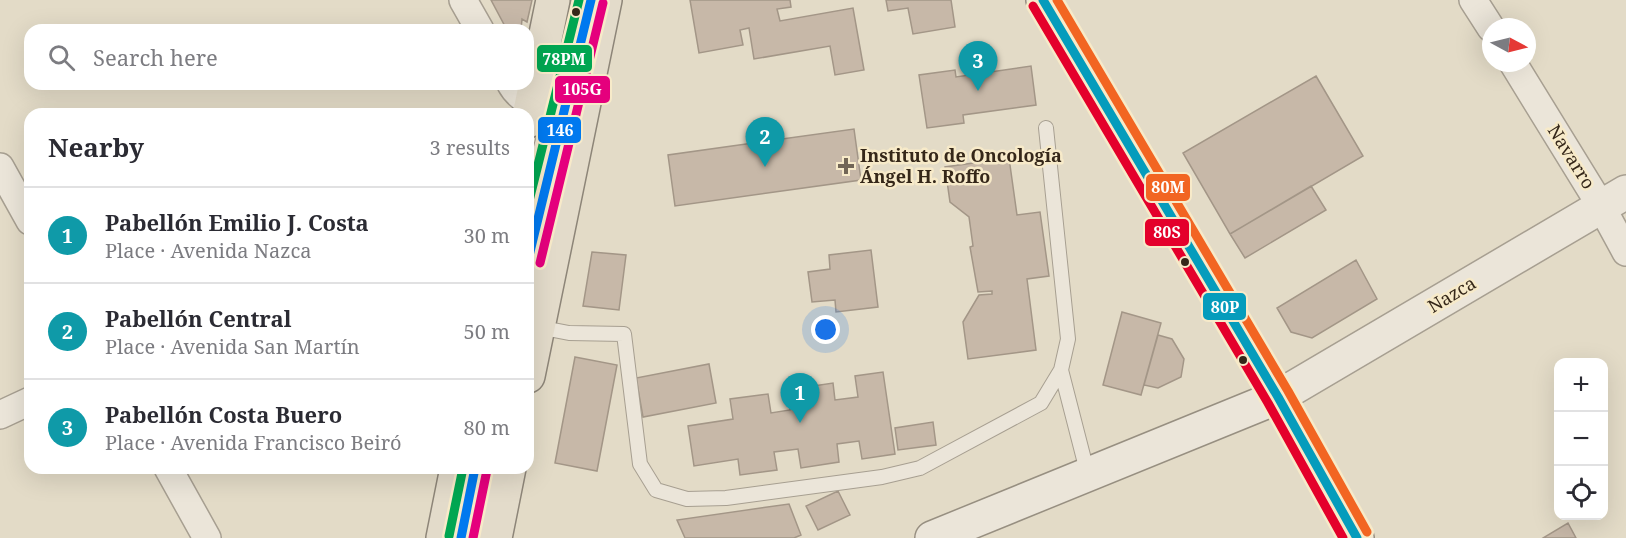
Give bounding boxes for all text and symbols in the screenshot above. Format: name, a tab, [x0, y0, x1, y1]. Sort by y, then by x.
unlabelled marker	[570, 6, 582, 18]
north arrow	[1482, 18, 1536, 72]
search box	[24, 24, 534, 90]
icon: search	[45, 41, 78, 74]
text: Search here	[93, 42, 218, 72]
pin: 3	[958, 42, 998, 91]
line badge: 78PM	[536, 44, 593, 73]
text: 78PM	[542, 48, 586, 70]
line badge: 105G	[554, 75, 611, 104]
text: 105G	[562, 78, 602, 100]
line badge: 146	[537, 116, 582, 144]
pin: 2	[746, 118, 784, 167]
text: 146	[546, 119, 574, 141]
street label: Navarro	[1543, 120, 1601, 193]
text: Nearby	[48, 129, 144, 165]
text: 3 results	[430, 134, 510, 161]
place label: Instituto de Oncología Ángel H. Roffo	[860, 143, 1062, 188]
marker: Instituto de Oncología Ángel H. Roffo	[837, 157, 855, 175]
line badge: 80M	[1145, 173, 1191, 202]
text: 80M	[1151, 176, 1185, 198]
text: Pabellón Emilio J. Costa	[105, 207, 369, 237]
line badge: 80S	[1144, 218, 1190, 247]
text: 80S	[1153, 221, 1181, 243]
text: 1	[62, 222, 73, 249]
text: 30 m	[464, 222, 510, 249]
text: Place · Avenida Nazca	[105, 237, 312, 264]
unlabelled marker	[1179, 256, 1191, 268]
street label: Nazca	[1423, 270, 1480, 318]
line badge: 80P	[1202, 292, 1247, 321]
text: 80P	[1211, 296, 1239, 318]
text: Pabellón Central	[105, 303, 291, 333]
your location	[811, 315, 840, 344]
text: 2	[62, 318, 73, 345]
text: 50 m	[464, 318, 510, 345]
text: Place · Avenida San Martín	[105, 333, 360, 360]
unlabelled marker	[1237, 354, 1249, 366]
map controls	[1554, 358, 1608, 520]
button: +	[1554, 358, 1608, 412]
pin: 1	[780, 374, 820, 423]
text: Pabellón Costa Buero	[105, 399, 342, 429]
button: −	[1554, 412, 1608, 466]
text: 3	[62, 414, 73, 441]
text: 80 m	[464, 414, 510, 441]
text: Place · Avenida Francisco Beiró	[105, 429, 402, 456]
button: locate	[1554, 466, 1608, 520]

